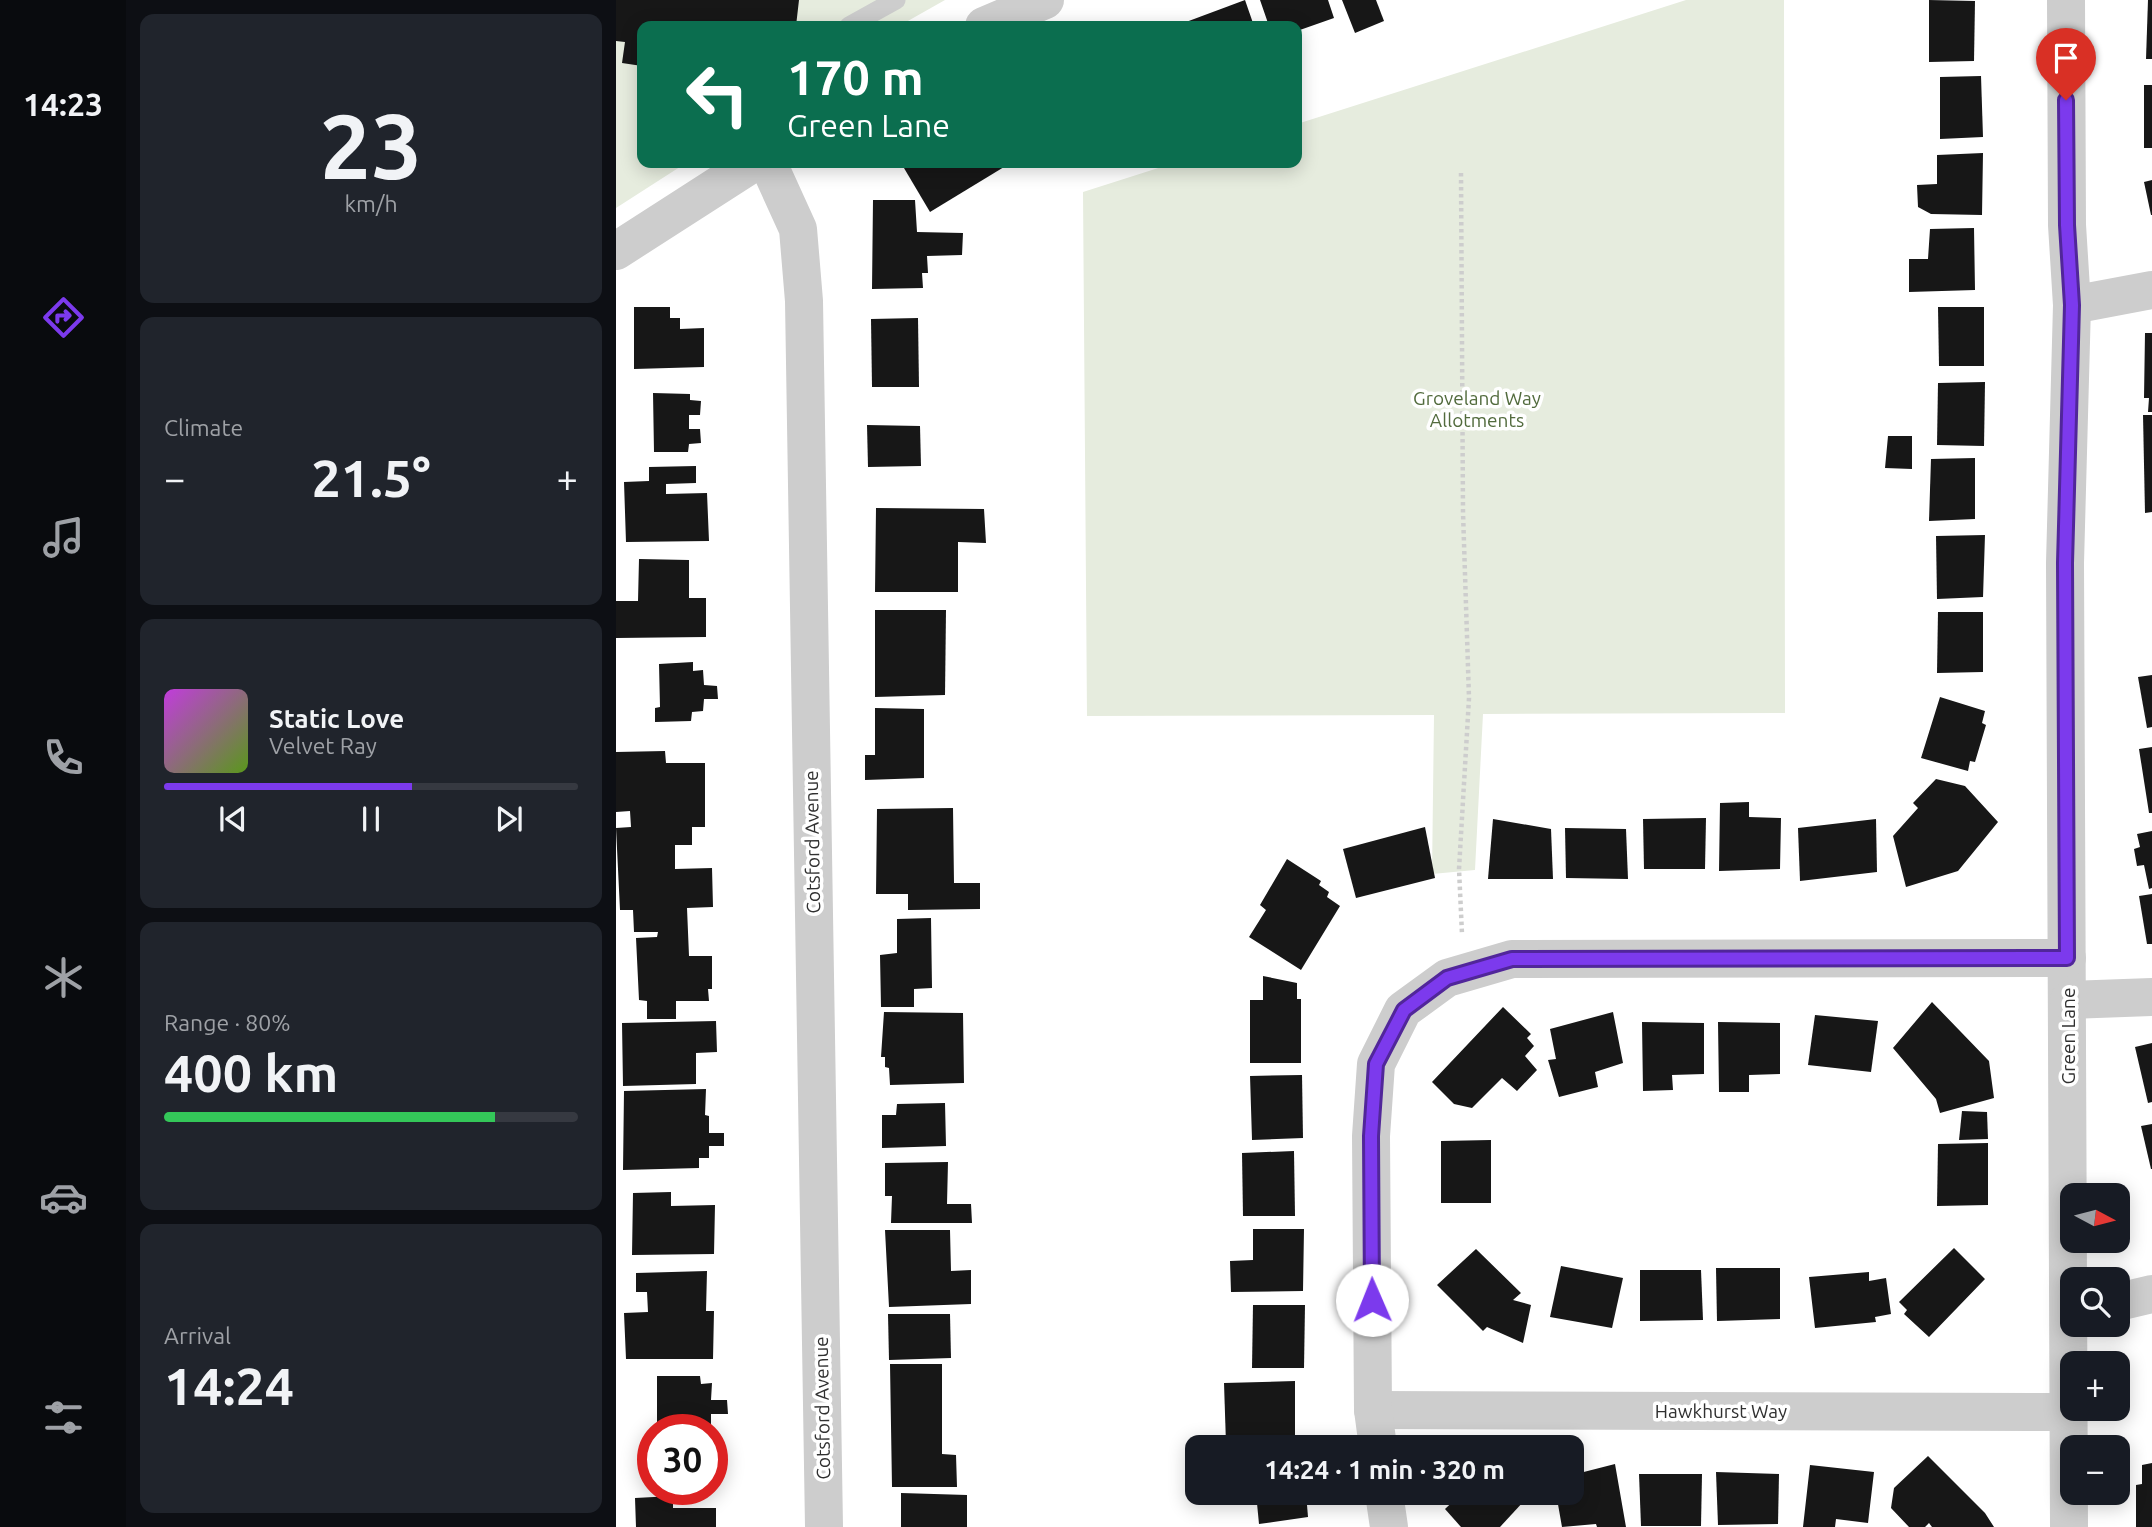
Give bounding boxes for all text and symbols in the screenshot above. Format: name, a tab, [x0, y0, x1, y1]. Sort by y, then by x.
pin	[2036, 28, 2096, 100]
icon: arrive	[2047, 39, 2085, 77]
icon: left	[672, 49, 763, 140]
text: 170 m	[787, 49, 924, 104]
text: 14:23	[23, 86, 103, 122]
text: 23	[320, 94, 422, 196]
text: Green Lane	[787, 107, 950, 143]
text: km/h	[344, 191, 398, 216]
icon: directions	[39, 293, 88, 342]
park label: Groveland Way Allotments	[1413, 387, 1541, 431]
text: Climate	[164, 415, 243, 440]
text: 21.5°	[311, 449, 431, 507]
text: −	[164, 457, 185, 499]
text: +	[557, 457, 578, 499]
icon: music	[39, 513, 88, 562]
text: Static Love	[269, 704, 404, 733]
icon: phone	[39, 733, 88, 782]
text: Velvet Ray	[269, 733, 377, 758]
street label: Cotsford Avenue	[800, 770, 824, 914]
icon: previous	[214, 800, 252, 838]
icon: pause	[352, 800, 390, 838]
icon: next	[490, 800, 528, 838]
icon: climate	[39, 953, 88, 1002]
street label: Green Lane	[2057, 988, 2079, 1084]
text: Range · 80%	[164, 1010, 291, 1035]
text: 400 km	[164, 1044, 338, 1102]
icon: car	[39, 1173, 88, 1222]
north arrow	[2060, 1183, 2130, 1253]
map controls	[2060, 1183, 2130, 1505]
position arrow	[1335, 1263, 1409, 1337]
button: search	[2060, 1267, 2130, 1337]
text: Arrival	[164, 1323, 231, 1348]
street label: Cotsford Avenue	[810, 1336, 834, 1480]
button: +	[2060, 1351, 2130, 1421]
text: 14:24	[164, 1357, 294, 1415]
icon: filters	[39, 1393, 88, 1442]
street label: Hawkhurst Way	[1655, 1400, 1787, 1422]
speed limit sign: 30	[637, 1414, 728, 1505]
button: −	[2060, 1435, 2130, 1505]
text: 14:24 · 1 min · 320 m	[1264, 1455, 1505, 1484]

